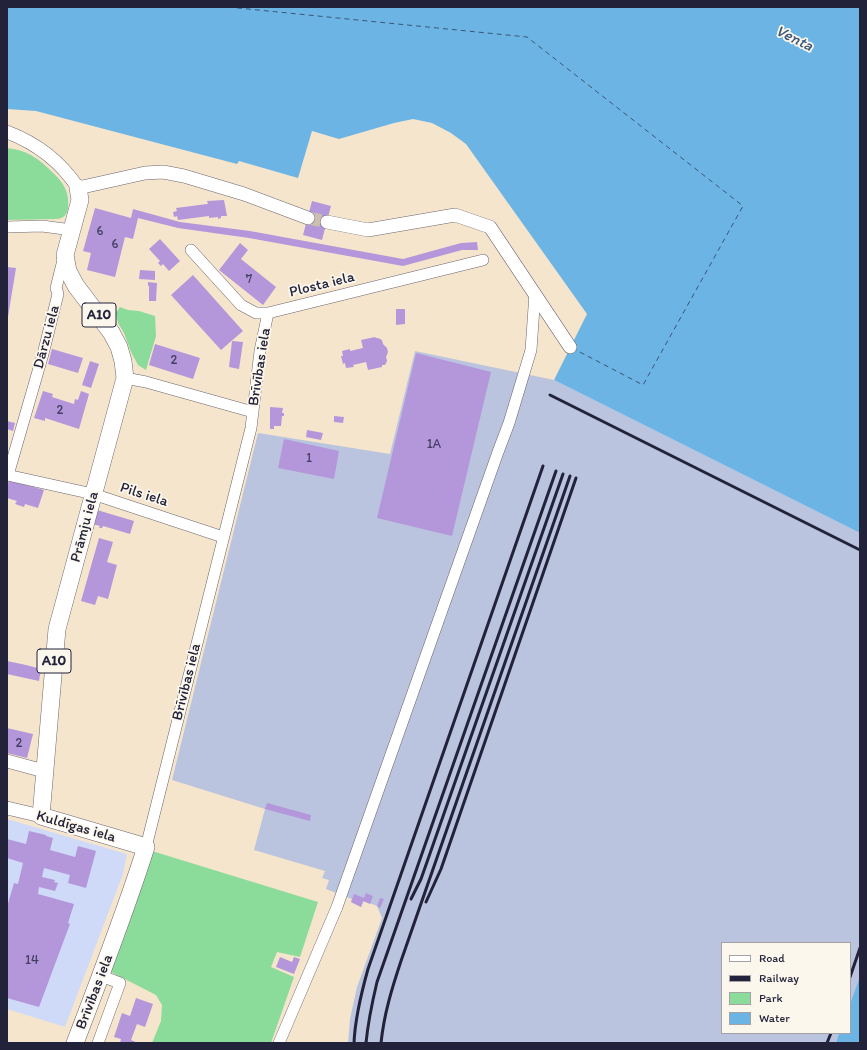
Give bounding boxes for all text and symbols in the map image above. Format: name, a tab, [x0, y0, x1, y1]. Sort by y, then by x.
water label: Venta	[772, 22, 816, 56]
house number: 6	[97, 224, 103, 240]
house number: 6	[112, 237, 118, 253]
street label: Plosta iela	[288, 268, 356, 302]
house number: 7	[246, 272, 252, 288]
street label: Dārzu iela	[30, 303, 64, 371]
road number: A10	[82, 303, 116, 327]
street label: Brīvības iela	[245, 327, 275, 407]
house number: 2	[171, 353, 177, 369]
house number: 2	[57, 403, 63, 419]
house number: 1A	[427, 437, 441, 453]
house number: 1	[306, 451, 312, 467]
street label: Pils iela	[118, 479, 170, 511]
street label: Prāmju iela	[67, 490, 103, 564]
street label: Brīvības iela	[169, 642, 205, 722]
road number: A10	[37, 649, 71, 673]
house number: 2	[16, 736, 22, 752]
street label: Kuldīgas iela	[34, 807, 118, 847]
legend	[721, 942, 851, 1034]
text: Road	[759, 951, 785, 965]
street label: Brīvības iela	[72, 952, 118, 1032]
house number: 14	[25, 953, 39, 969]
text: Railway	[759, 971, 799, 985]
text: Park	[759, 991, 783, 1005]
text: Water	[759, 1011, 790, 1025]

